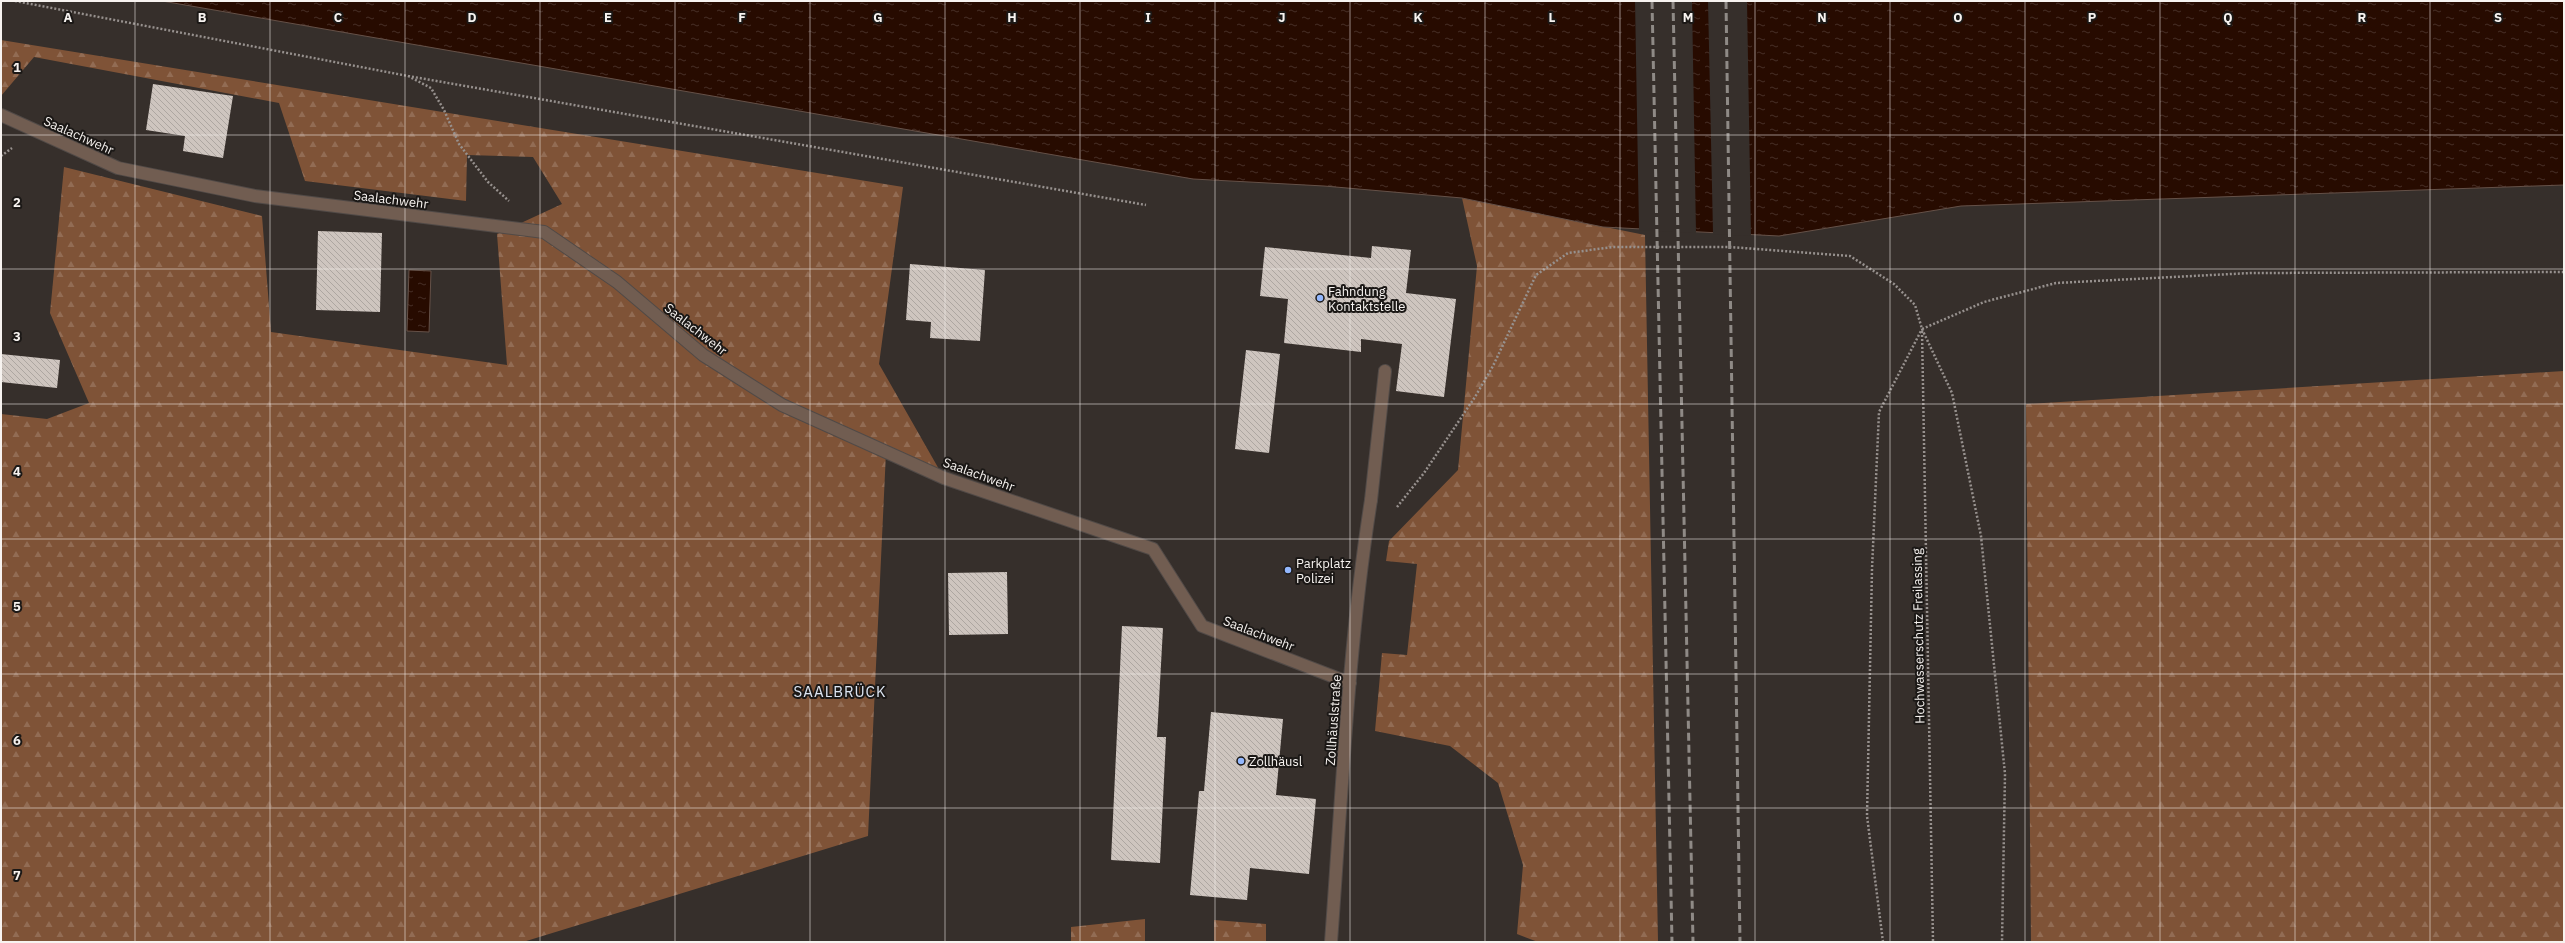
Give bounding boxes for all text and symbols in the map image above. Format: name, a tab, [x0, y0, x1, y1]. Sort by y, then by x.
text: A	[64, 9, 73, 26]
text: B	[198, 9, 207, 26]
text: C	[334, 9, 343, 26]
text: D	[467, 9, 477, 26]
text: E	[604, 9, 612, 26]
text: F	[738, 9, 746, 26]
text: G	[873, 9, 883, 26]
text: H	[1007, 9, 1017, 26]
text: I	[1145, 9, 1151, 26]
text: J	[1278, 9, 1286, 26]
text: K	[1413, 9, 1423, 26]
text: L	[1549, 9, 1556, 26]
text: M	[1683, 9, 1693, 26]
text: N	[1817, 9, 1827, 26]
text: O	[1953, 9, 1963, 26]
text: P	[2088, 9, 2097, 26]
text: Q	[2223, 9, 2233, 26]
text: R	[2358, 9, 2367, 26]
text: S	[2494, 9, 2502, 26]
text: 1	[13, 59, 21, 76]
street label: Saalachwehr	[41, 112, 117, 159]
street label: Saalachwehr	[353, 186, 429, 213]
text: 2	[13, 194, 21, 211]
place label: Fahndung Kontaktstelle	[1328, 283, 1405, 315]
marker: Fahndung Kontaktstelle	[1315, 293, 1325, 303]
street label: Saalachwehr	[661, 300, 731, 359]
text: 3	[13, 328, 21, 345]
street label: Saalachwehr	[941, 454, 1017, 495]
text: 4	[13, 463, 21, 480]
street label: Hochwasserschutz Freilassing	[1908, 548, 1929, 724]
place label: Parkplatz Polizei	[1296, 555, 1351, 587]
marker: Parkplatz Polizei	[1283, 565, 1293, 575]
text: 5	[13, 598, 21, 615]
street label: Saalachwehr	[1221, 612, 1297, 655]
street label: Zollhäuslstraße	[1322, 674, 1345, 766]
district label: SAALBRÜCK	[794, 682, 886, 701]
text: 6	[13, 732, 21, 749]
place label: Zollhäusl	[1249, 753, 1303, 770]
marker: Zollhäusl	[1236, 756, 1246, 766]
text: 7	[13, 867, 21, 884]

